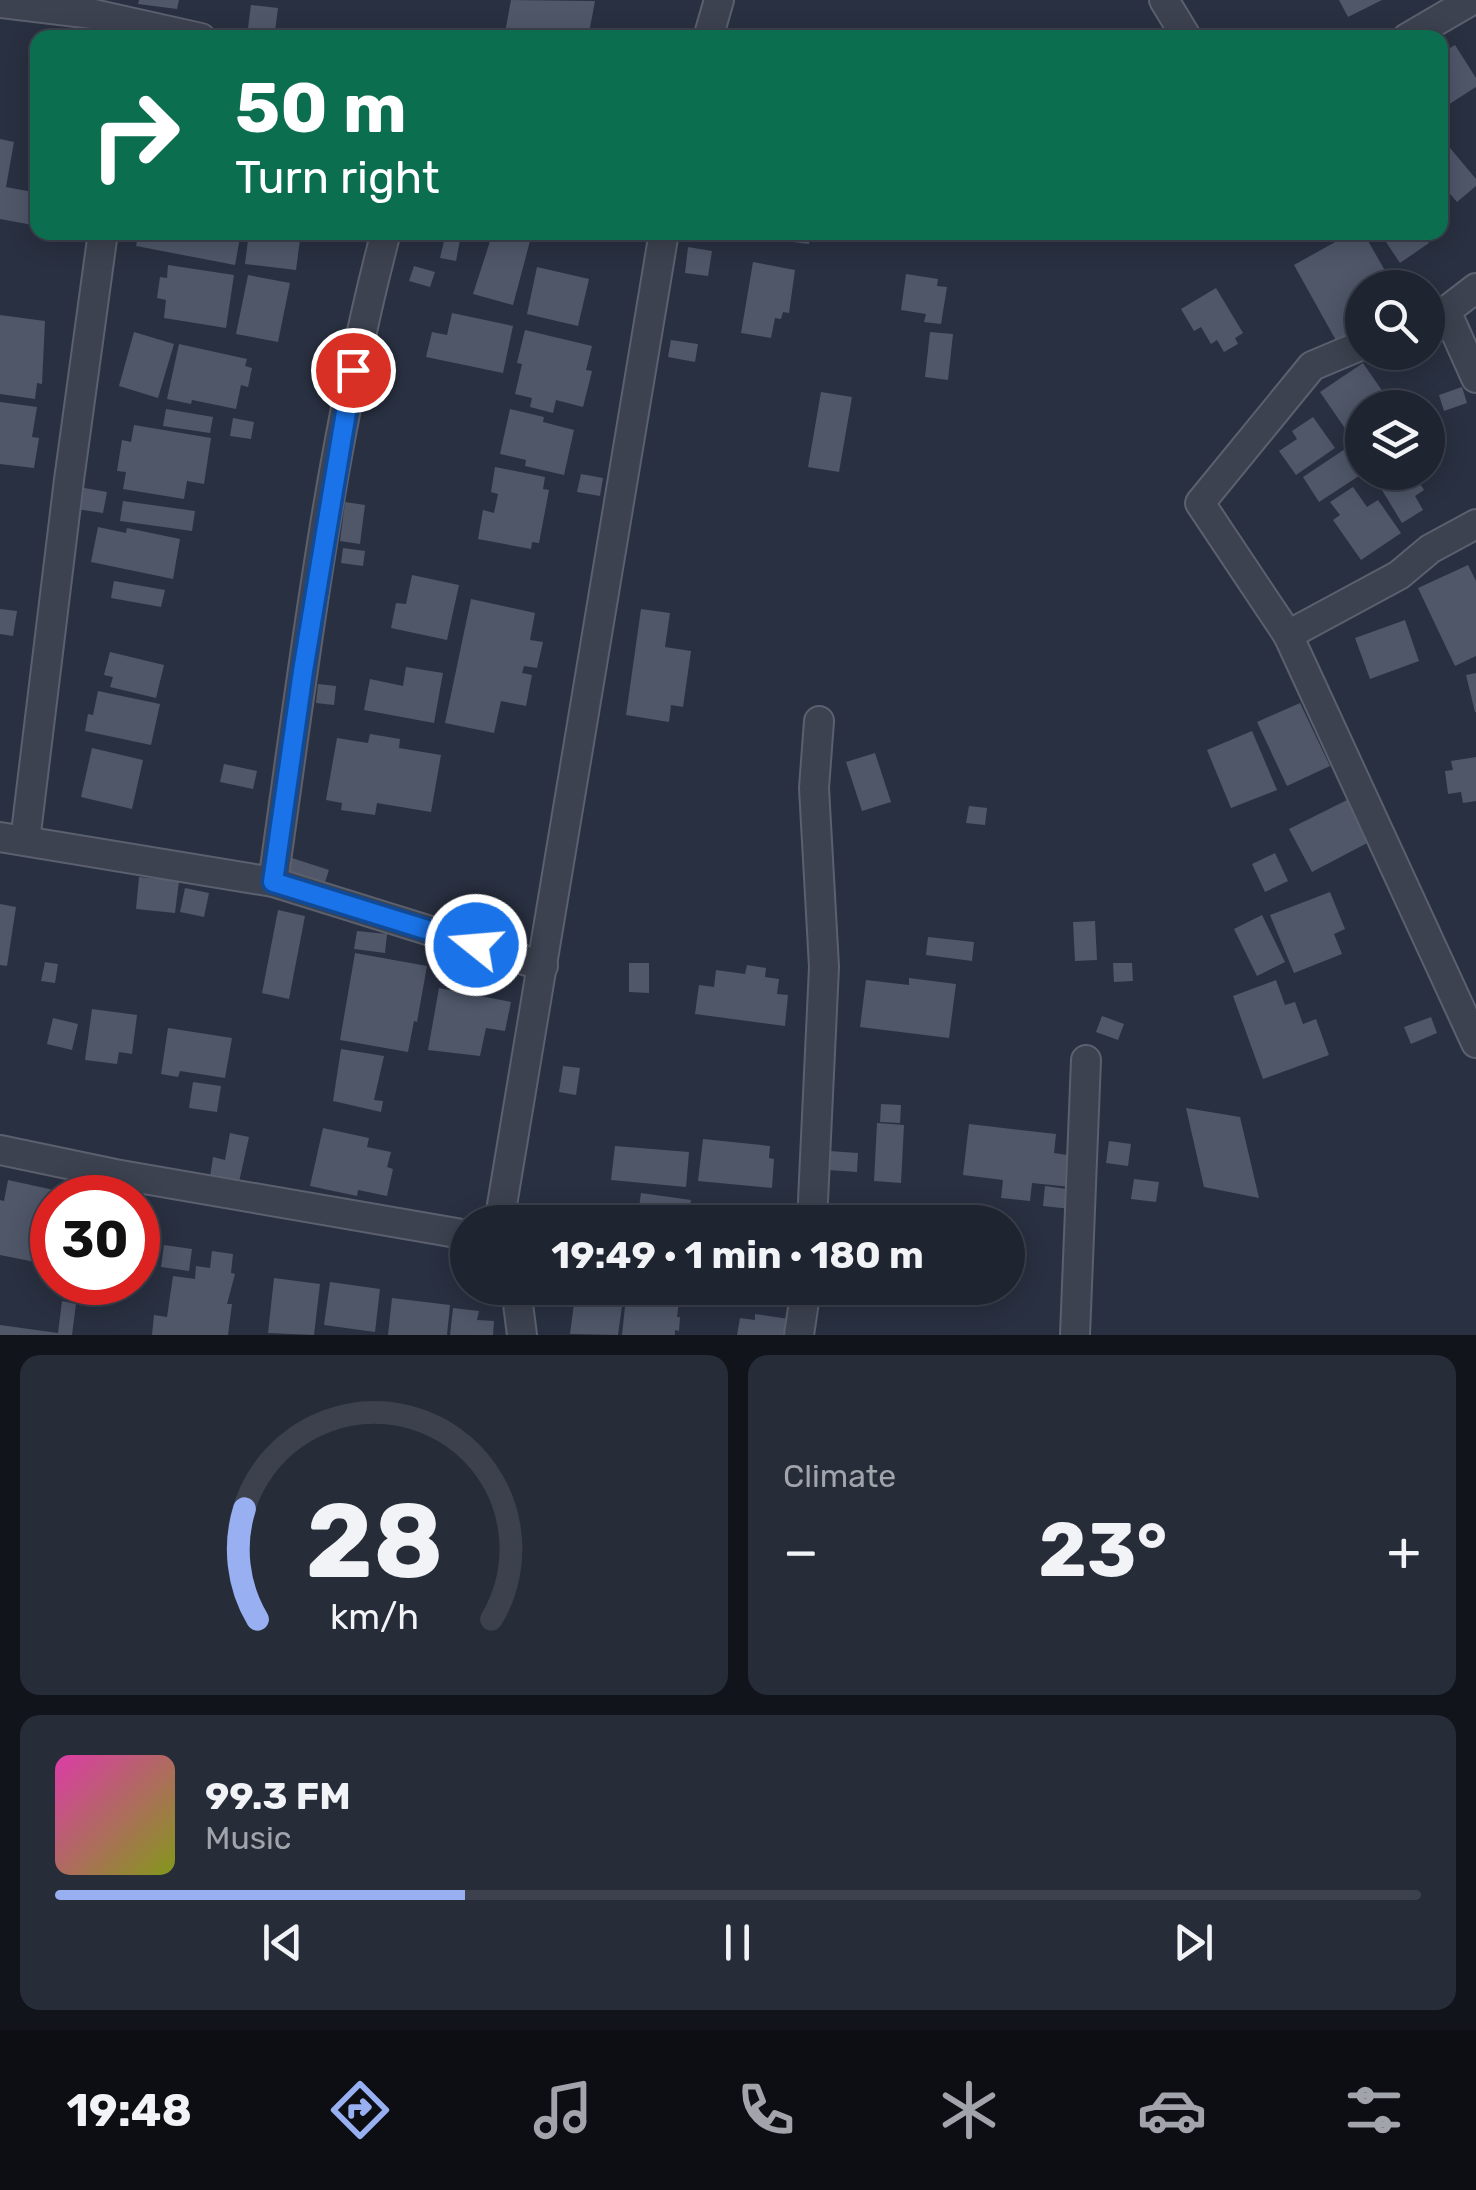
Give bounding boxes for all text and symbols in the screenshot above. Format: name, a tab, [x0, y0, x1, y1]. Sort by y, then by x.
text: 50 m	[235, 67, 407, 150]
icon: right	[70, 70, 200, 200]
text: Turn right	[235, 151, 439, 204]
map controls	[1345, 270, 1445, 490]
button: search	[1345, 270, 1445, 370]
pin	[311, 328, 396, 413]
icon: arrive	[326, 343, 381, 398]
button: layers	[1345, 390, 1445, 490]
position arrow	[424, 893, 528, 997]
speed limit sign: 30	[30, 1175, 160, 1305]
text: 19:49 · 1 min · 180 m	[551, 1232, 924, 1278]
text: Climate	[783, 1457, 896, 1495]
text: 28	[305, 1480, 443, 1603]
text: 23°	[1038, 1506, 1167, 1595]
text: −	[783, 1519, 819, 1584]
text: +	[1387, 1519, 1421, 1584]
text: km/h	[329, 1596, 419, 1638]
text: 99.3 FM	[205, 1773, 351, 1819]
text: Music	[205, 1819, 291, 1857]
icon: previous	[255, 1915, 310, 1970]
icon: pause	[710, 1915, 765, 1970]
icon: next	[1166, 1915, 1221, 1970]
icon: directions	[325, 2075, 395, 2145]
icon: music	[528, 2075, 598, 2145]
icon: phone	[731, 2075, 801, 2145]
icon: climate	[934, 2075, 1004, 2145]
icon: car	[1137, 2075, 1207, 2145]
icon: filters	[1339, 2075, 1409, 2145]
text: 19:48	[66, 2084, 192, 2137]

